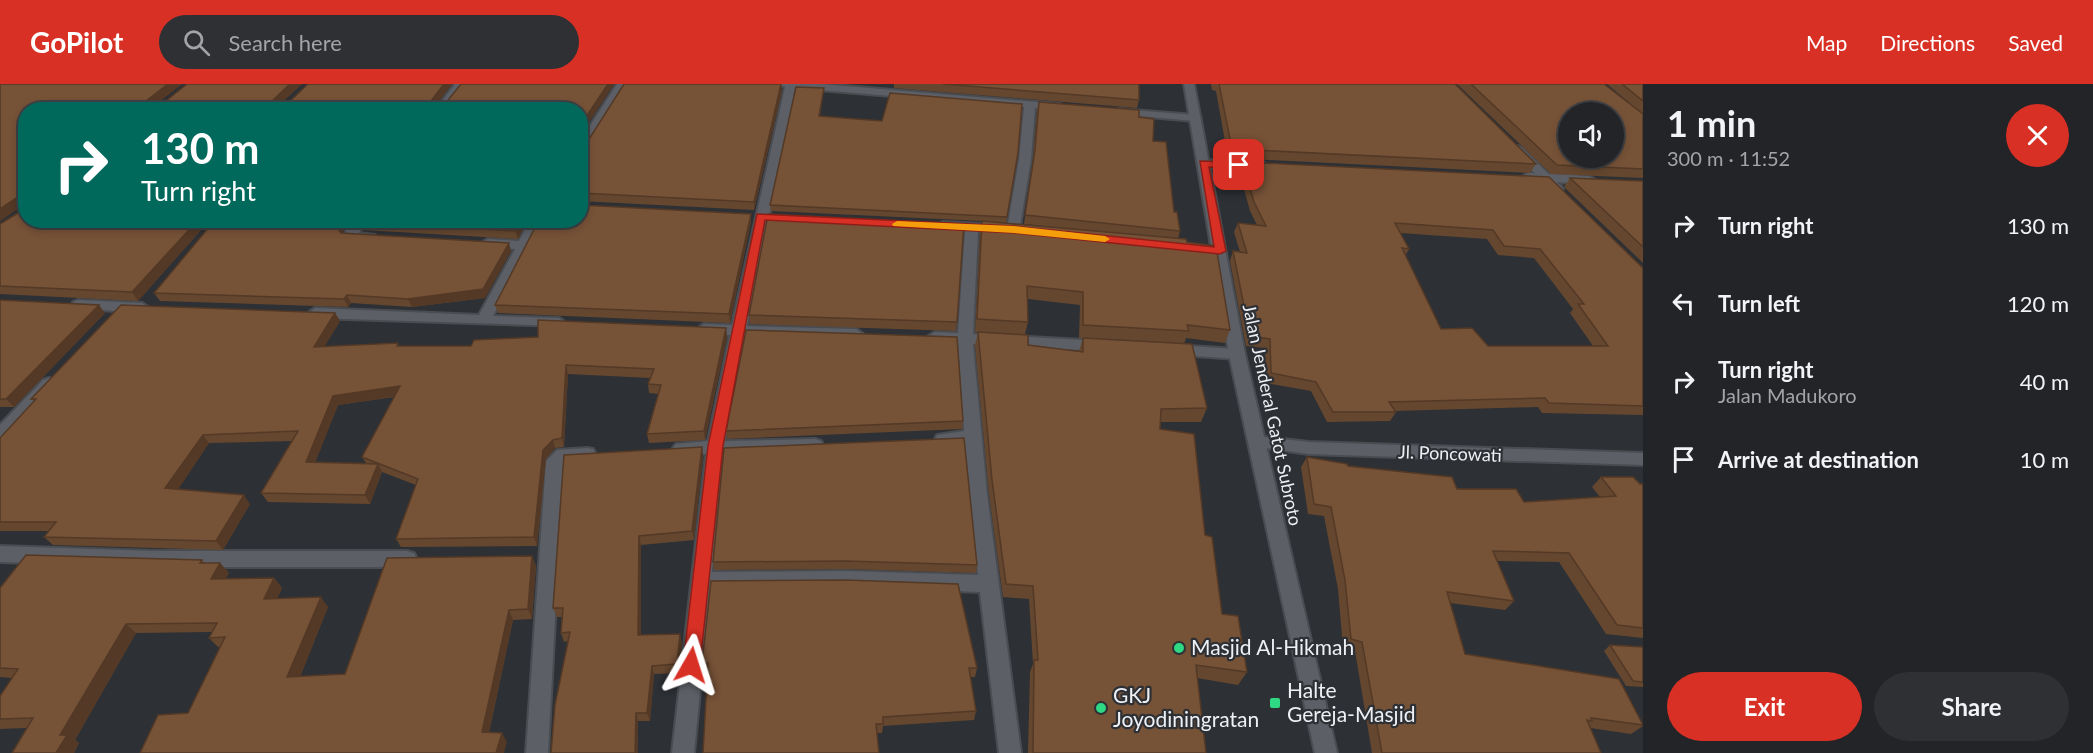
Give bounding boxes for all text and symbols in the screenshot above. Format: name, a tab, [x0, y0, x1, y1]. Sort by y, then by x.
search box	[159, 15, 579, 69]
text: GoPilot	[30, 25, 123, 59]
icon: search	[180, 26, 213, 59]
text: Search here	[228, 29, 342, 56]
text: Map	[1806, 30, 1847, 55]
text: Directions	[1880, 30, 1975, 55]
text: Saved	[2008, 30, 2063, 55]
text: 1 min	[1667, 101, 1756, 145]
map controls	[1558, 102, 1624, 168]
button: sound	[1558, 102, 1624, 168]
button: close	[2006, 104, 2069, 167]
text: 130 m	[141, 123, 259, 173]
icon: right	[42, 126, 120, 204]
pin	[1213, 139, 1264, 190]
text: 300 m · 11:52	[1667, 146, 1790, 170]
icon: arrive	[1222, 148, 1255, 181]
text: Turn right	[141, 174, 256, 207]
icon: right	[1667, 209, 1700, 242]
text: Turn right	[1718, 212, 1813, 239]
text: 130 m	[2007, 212, 2069, 239]
icon: left	[1667, 287, 1700, 320]
text: Turn left	[1718, 290, 1800, 317]
text: 120 m	[2007, 290, 2069, 317]
street label: Jalan Jenderal Gatot Subroto	[1239, 302, 1307, 528]
text: Turn right	[1718, 356, 1813, 383]
icon: right	[1667, 365, 1700, 398]
text: 40 m	[2020, 368, 2069, 395]
text: Jalan Madukoro	[1718, 383, 1857, 407]
street label: Jl. Poncowati	[1398, 440, 1502, 466]
icon: arrive	[1667, 443, 1700, 476]
text: Arrive at destination	[1718, 446, 1919, 473]
text: 10 m	[2020, 446, 2069, 473]
position arrow	[659, 633, 723, 697]
place label: Masjid Al-Hikmah	[1191, 634, 1354, 659]
marker: Masjid Al-Hikmah	[1172, 641, 1186, 655]
button: Exit	[1667, 672, 1862, 741]
button: Share	[1874, 672, 2069, 741]
place label: Halte Gereja-Masjid	[1287, 677, 1415, 726]
place label: GKJ Joyodiningratan	[1113, 682, 1259, 731]
marker: Halte Gereja-Masjid	[1268, 696, 1282, 710]
marker: GKJ Joyodiningratan	[1094, 701, 1108, 715]

